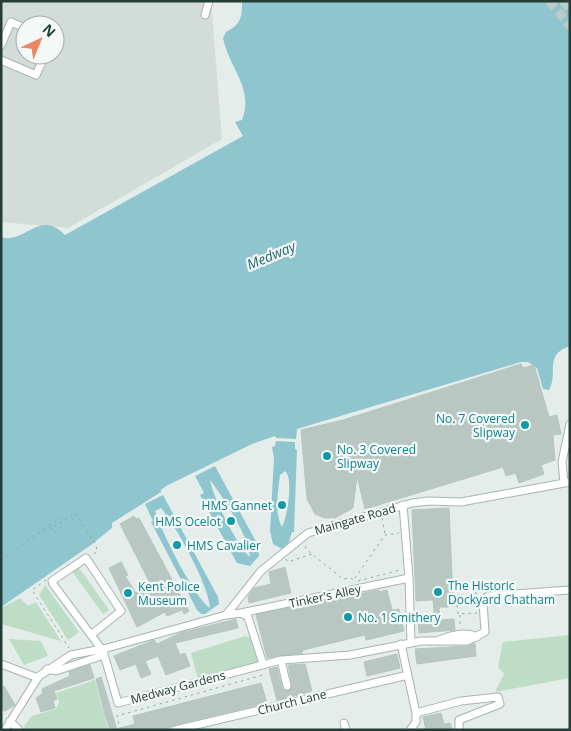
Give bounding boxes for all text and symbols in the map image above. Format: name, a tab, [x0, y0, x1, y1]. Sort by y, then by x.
north arrow	[15, 15, 65, 65]
text: N	[39, 19, 60, 41]
water label: Medway	[244, 236, 300, 274]
place label: No. 7 Covered Slipway	[436, 410, 516, 441]
marker: No. 7 Covered Slipway	[519, 419, 531, 431]
place label: No. 3 Covered Slipway	[337, 441, 416, 472]
marker: No. 3 Covered Slipway	[321, 450, 333, 462]
place label: HMS Gannet	[202, 497, 272, 514]
marker: HMS Gannet	[276, 499, 288, 511]
street label: Maingate Road	[312, 499, 398, 539]
place label: HMS Ocelot	[155, 513, 221, 530]
marker: HMS Ocelot	[225, 515, 237, 527]
place label: HMS Cavalier	[187, 537, 261, 554]
marker: HMS Cavalier	[171, 539, 183, 551]
place label: The Historic Dockyard Chatham	[448, 577, 555, 608]
place label: Kent Police Museum	[138, 578, 200, 609]
street label: Tinker's Alley	[288, 580, 363, 612]
marker: The Historic Dockyard Chatham	[432, 586, 444, 598]
marker: Kent Police Museum	[122, 587, 134, 599]
place label: No. 1 Smithery	[358, 609, 442, 626]
marker: No. 1 Smithery	[342, 611, 354, 623]
street label: Medway Gardens	[129, 666, 228, 708]
street label: Church Lane	[256, 685, 328, 719]

